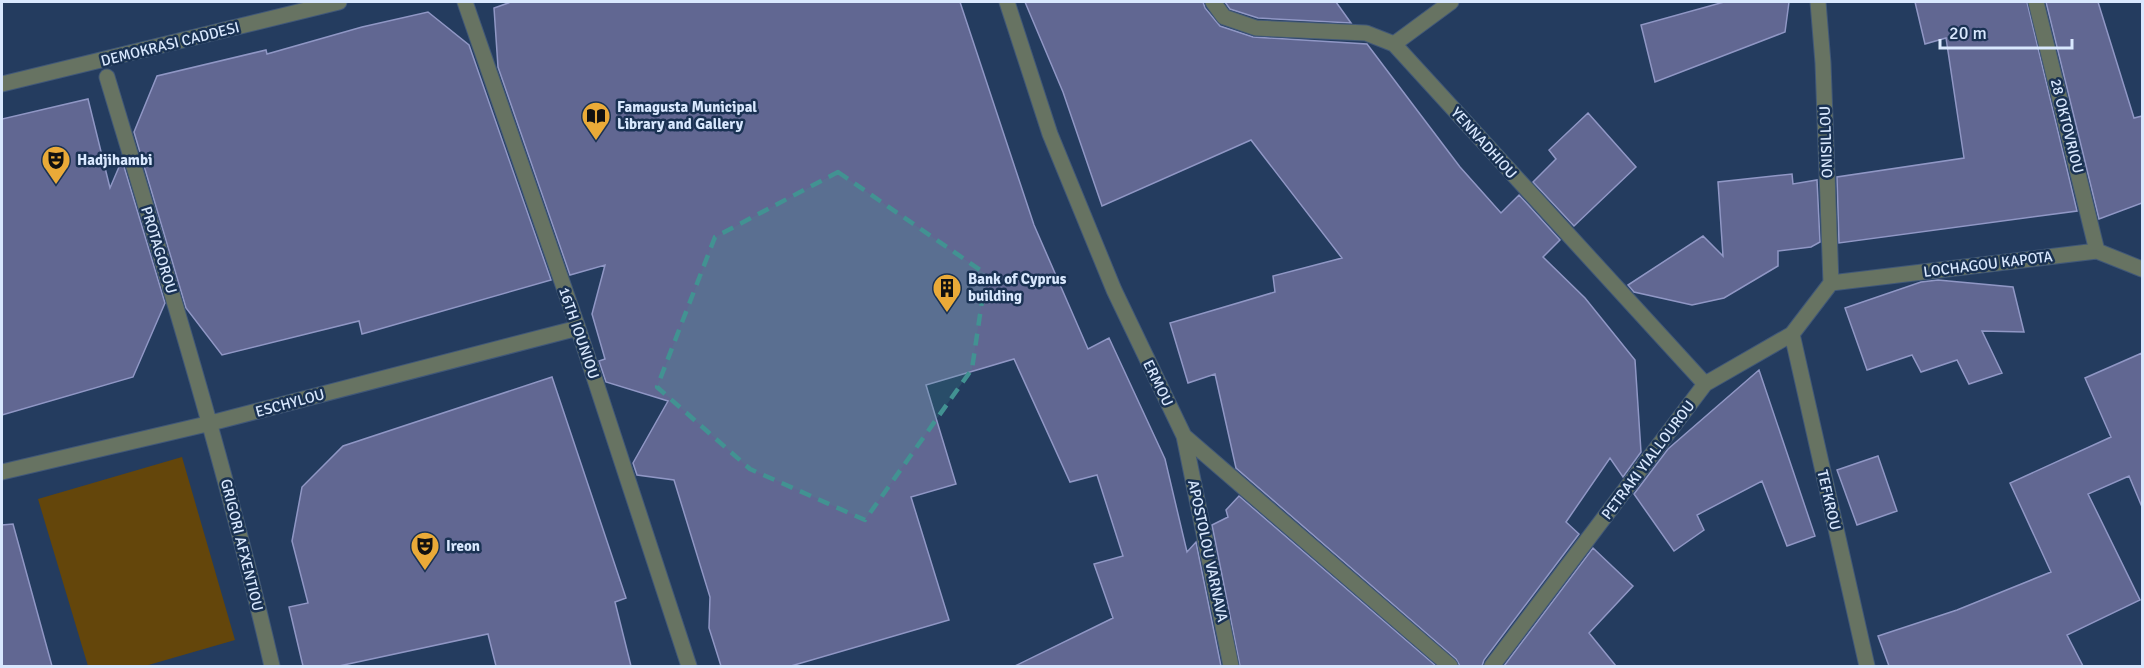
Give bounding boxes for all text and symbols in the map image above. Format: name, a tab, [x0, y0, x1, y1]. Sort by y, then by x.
scale bar	[1940, 12, 2072, 50]
street label: DEMOKRASI CADDESI	[99, 18, 241, 70]
text: 20 m	[1949, 22, 1987, 44]
street label: 28 OKTOVRIOU	[2047, 77, 2087, 175]
place label: Famagusta Municipal Library and Gallery	[617, 98, 757, 133]
library icon: Famagusta Municipal Library and Gallery	[580, 100, 612, 142]
street label: YENNADHIOU	[1447, 104, 1521, 182]
street label: ONISILLOU	[1816, 106, 1836, 178]
theatre icon: Hadjihambi	[40, 144, 72, 186]
place label: Hadjihambi	[77, 151, 153, 169]
street label: PROTAGOROU	[137, 204, 181, 296]
street label: LOCHAGOU KAPOTA	[1922, 247, 2054, 281]
place label: Bank of Cyprus building	[968, 270, 1067, 305]
building icon: Bank of Cyprus building	[931, 272, 963, 314]
street label: 16TH IOUNIOU	[555, 285, 603, 381]
street label: ERMOU	[1139, 357, 1177, 409]
street label: ESCHYLOU	[253, 385, 327, 421]
street label: PETRAKI YIALLOUROU	[1597, 397, 1699, 523]
street label: TEFKROU	[1813, 468, 1845, 532]
street label: GRIGORI AFXENTIOU	[217, 477, 267, 613]
street label: APOSTOLOU VARNAVA	[1184, 478, 1232, 624]
theatre icon: Ireon	[409, 530, 441, 572]
place label: Ireon	[446, 537, 480, 555]

